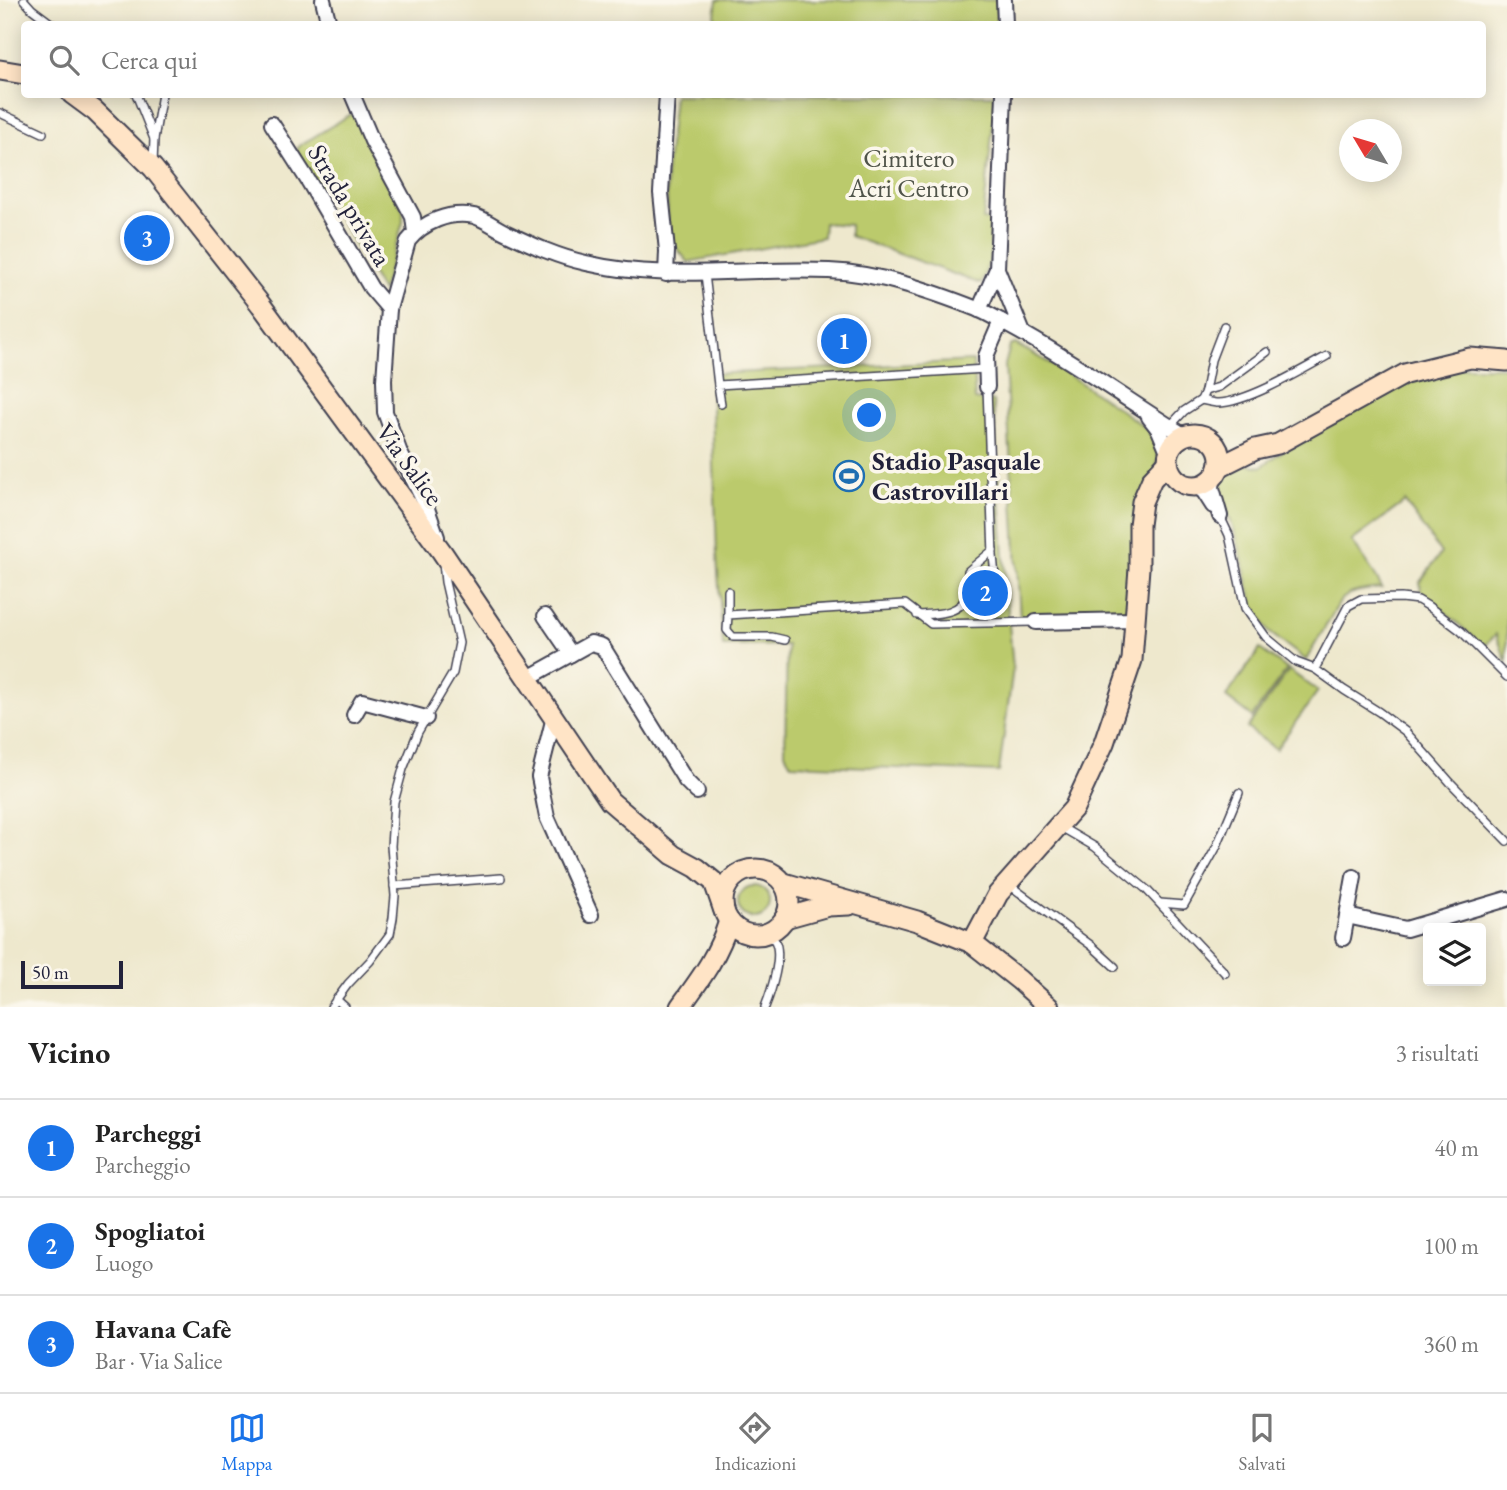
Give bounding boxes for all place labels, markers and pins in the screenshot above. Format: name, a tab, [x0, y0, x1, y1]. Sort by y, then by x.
pin: 3	[124, 212, 170, 264]
pin: 1	[821, 315, 867, 367]
place label: Stadio Pasquale Castrovillari	[872, 444, 1041, 508]
sports icon: Stadio Pasquale Castrovillari	[832, 459, 866, 493]
pin: 2	[962, 567, 1008, 619]

